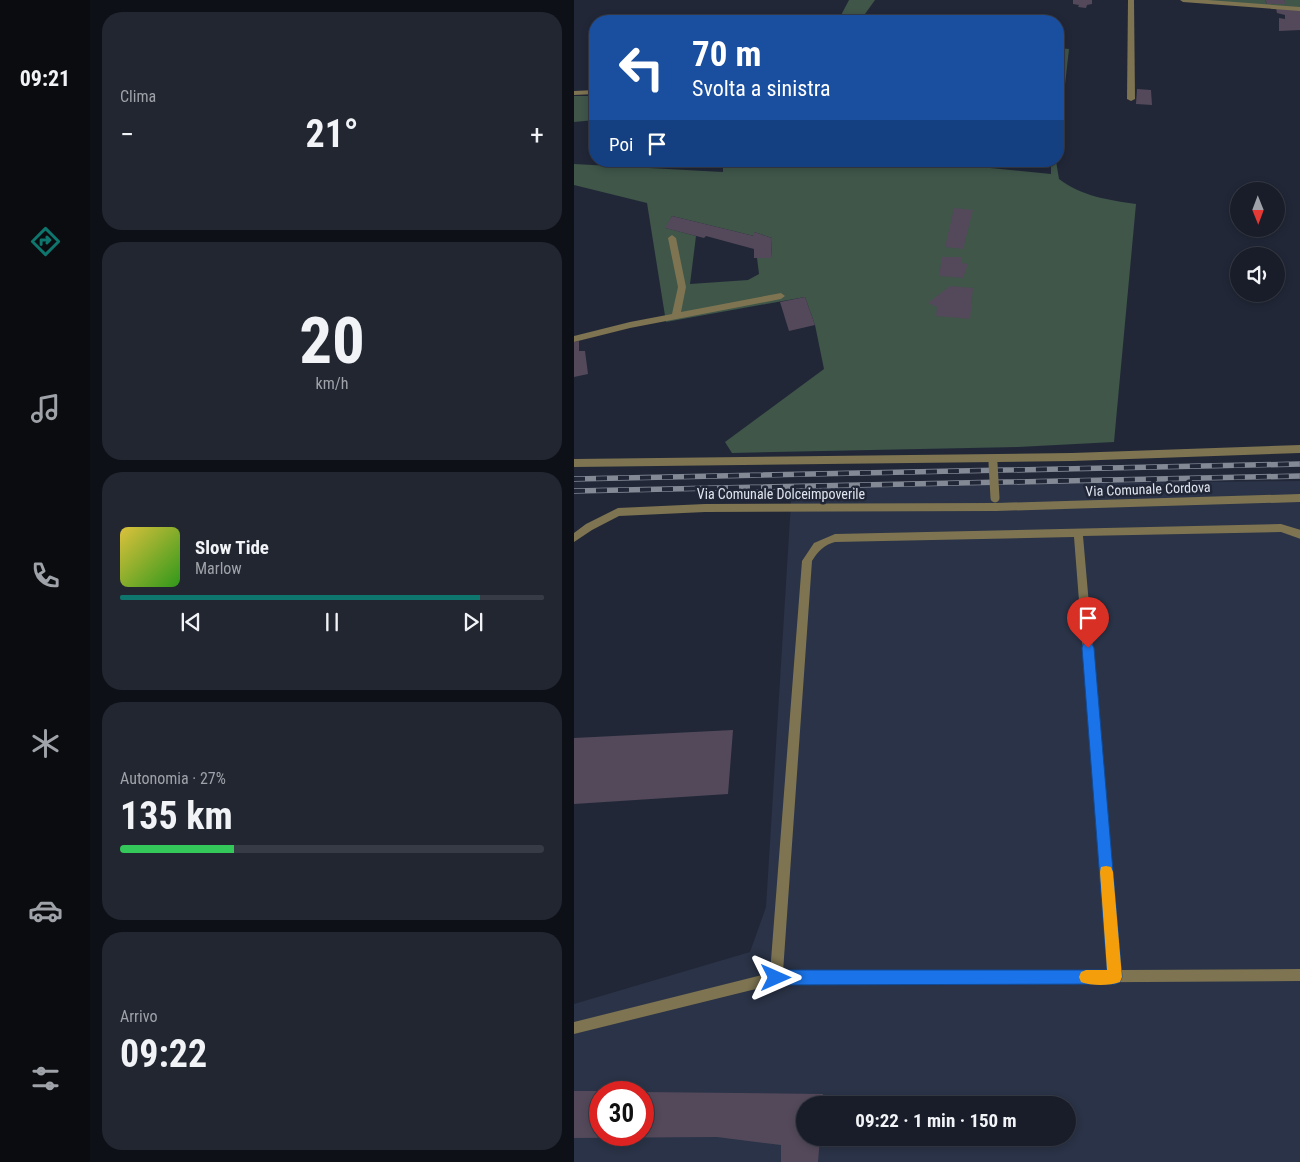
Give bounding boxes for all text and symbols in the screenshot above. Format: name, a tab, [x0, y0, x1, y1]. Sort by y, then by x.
text: 70 m	[692, 34, 761, 75]
icon: left	[609, 35, 674, 100]
text: 09:21	[20, 66, 70, 91]
text: Svolta a sinistra	[692, 76, 831, 101]
text: Clima	[120, 87, 156, 106]
text: 21°	[305, 112, 359, 156]
text: −	[120, 118, 134, 151]
text: +	[530, 118, 544, 151]
icon: arrive	[643, 130, 671, 158]
text: Poi	[609, 133, 633, 156]
north arrow	[1230, 182, 1285, 238]
map controls	[1230, 182, 1285, 302]
icon: directions	[28, 224, 63, 259]
button: sound	[1230, 247, 1285, 302]
text: 20	[299, 303, 365, 379]
text: km/h	[316, 374, 348, 393]
icon: music	[28, 391, 63, 426]
street label: Via Comunale Cordova	[1085, 479, 1211, 499]
street label: Via Comunale Dolceimpoverile	[697, 486, 866, 502]
text: Slow Tide	[195, 536, 269, 559]
icon: phone	[28, 558, 63, 593]
text: Marlow	[195, 559, 242, 578]
pin	[1067, 597, 1109, 648]
icon: arrive	[1074, 604, 1102, 632]
icon: previous	[177, 608, 205, 636]
icon: pause	[318, 608, 346, 636]
icon: next	[459, 608, 487, 636]
icon: climate	[28, 726, 63, 761]
text: Autonomia · 27%	[120, 769, 226, 788]
text: 135 km	[120, 794, 233, 838]
icon: car	[28, 893, 63, 928]
position arrow	[749, 951, 801, 1003]
text: Arrivo	[120, 1007, 157, 1026]
text: 09:22	[120, 1032, 207, 1076]
icon: filters	[28, 1061, 63, 1096]
speed limit sign: 30	[589, 1081, 654, 1146]
text: 09:22 · 1 min · 150 m	[855, 1109, 1017, 1132]

